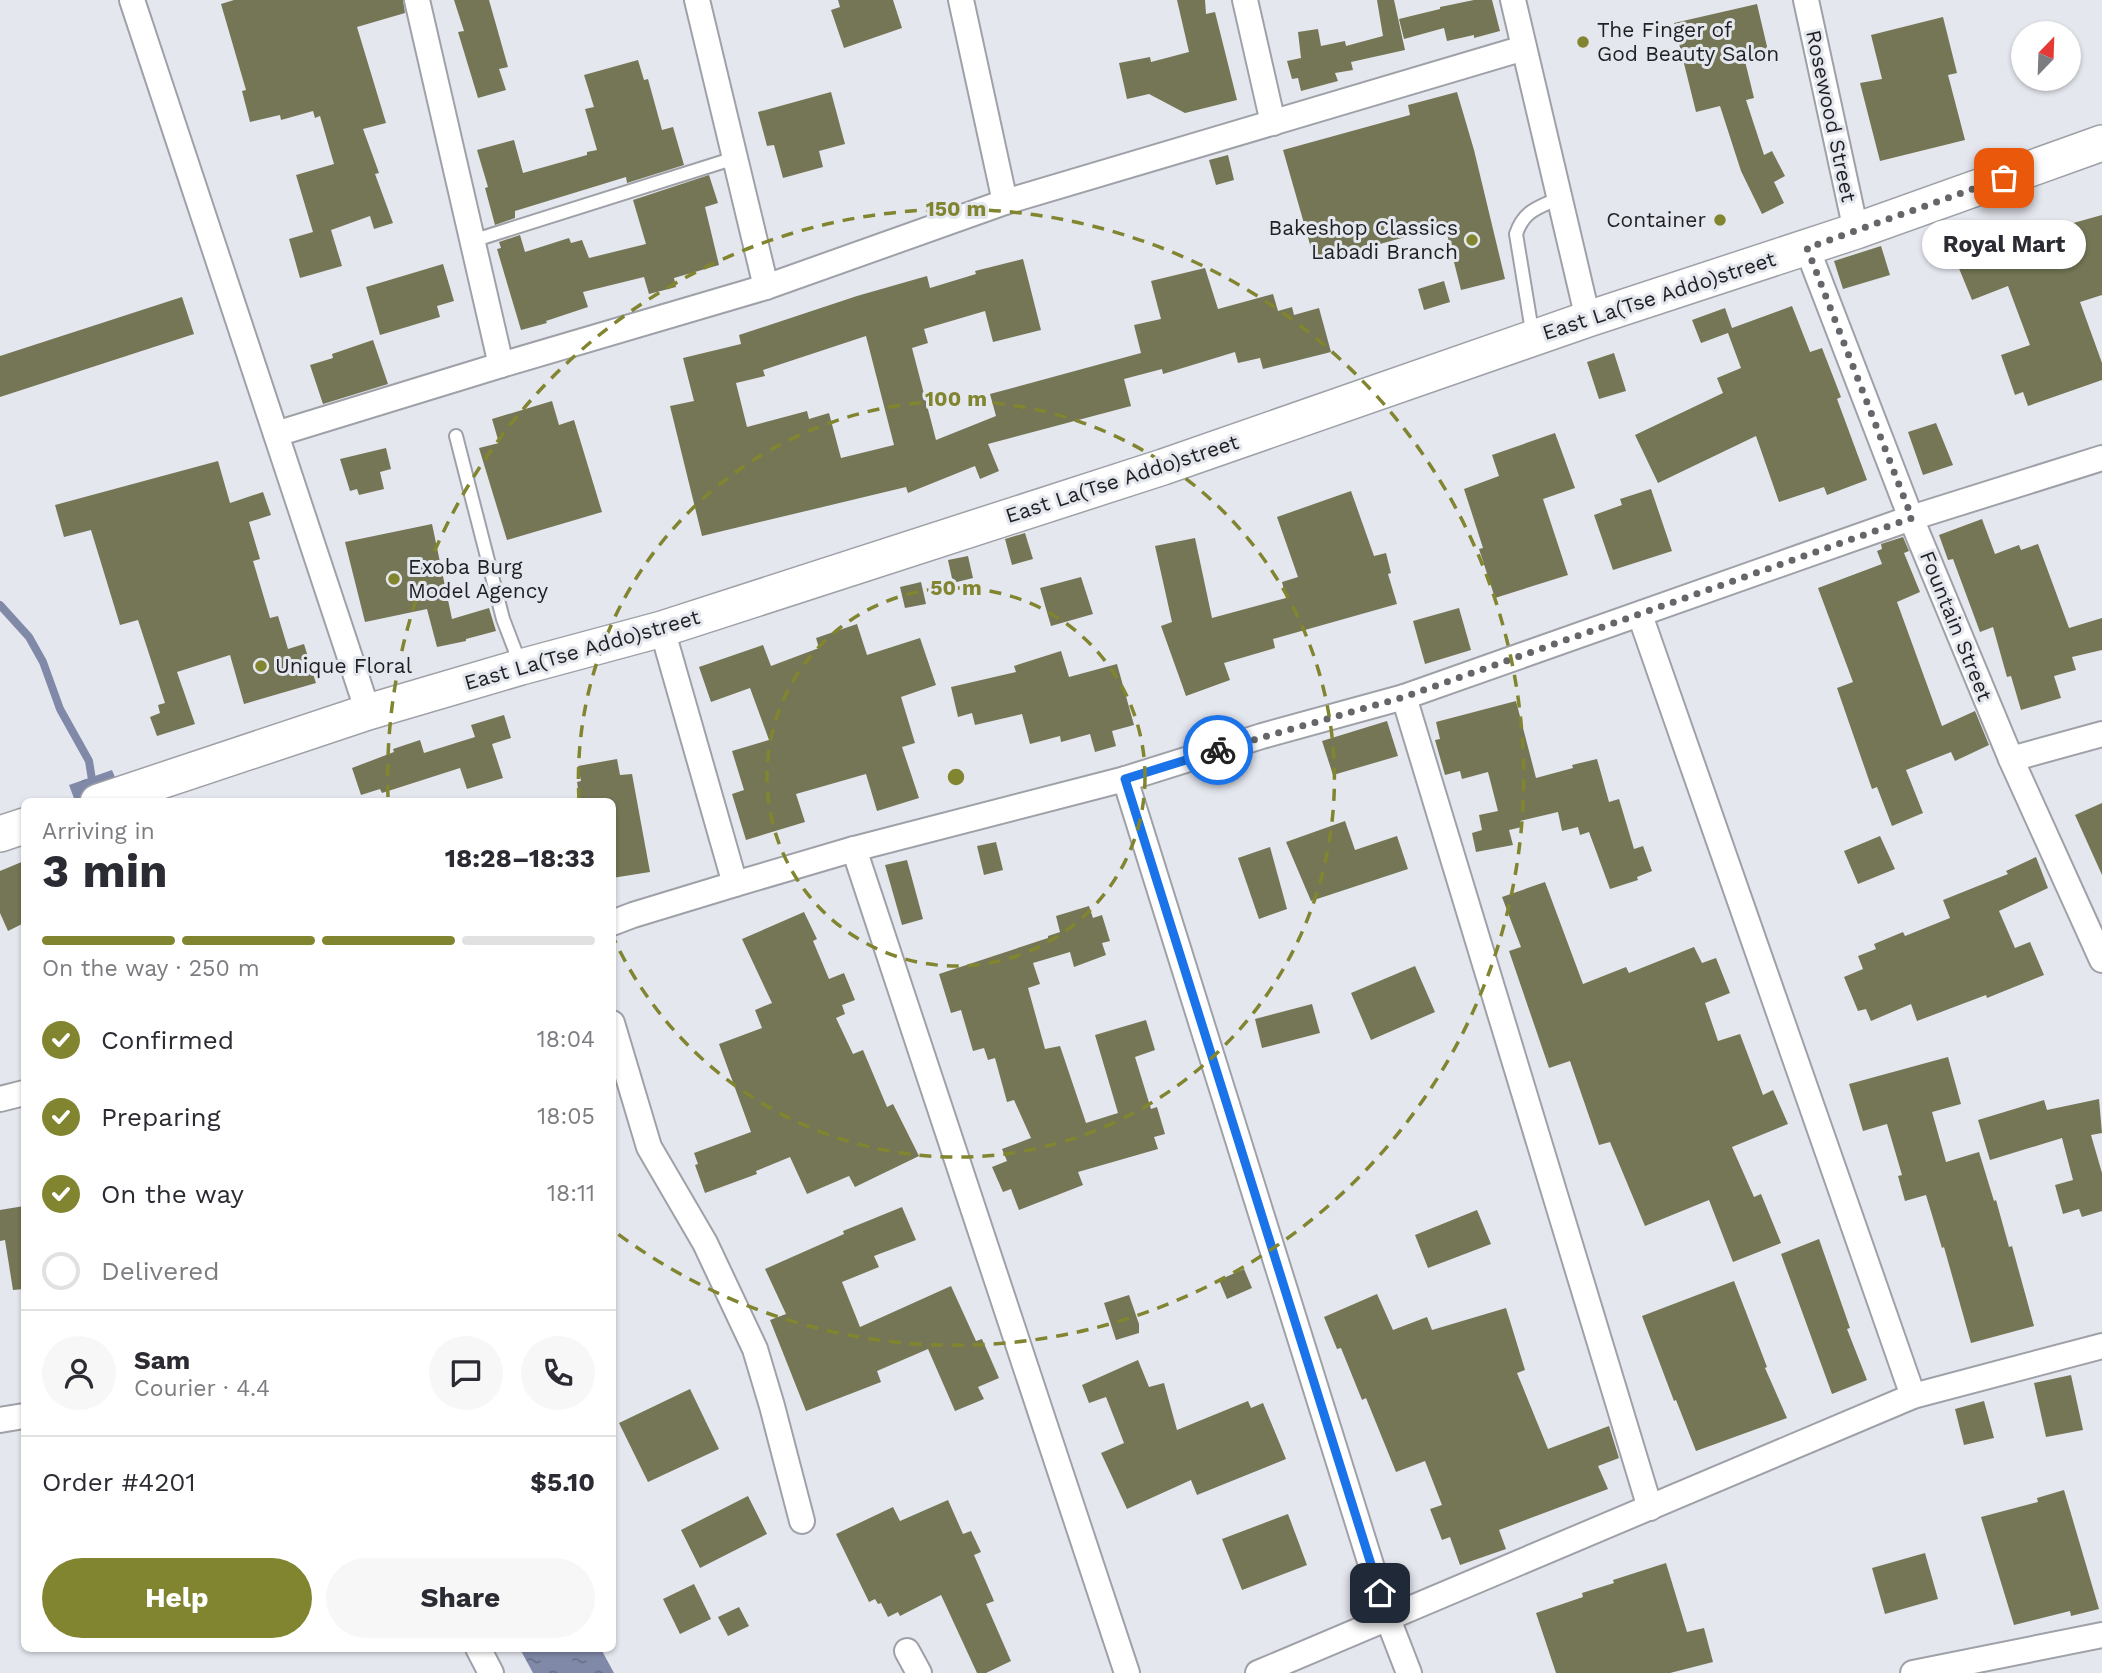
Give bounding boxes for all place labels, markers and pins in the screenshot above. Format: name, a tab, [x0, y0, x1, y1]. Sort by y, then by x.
place label: The Finger of God Beauty Salon	[1597, 17, 1779, 66]
marker: The Finger of God Beauty Salon	[1575, 34, 1591, 50]
pin	[1974, 148, 2034, 208]
place label: Container	[1606, 207, 1706, 232]
marker: Container	[1712, 212, 1728, 228]
place label: Bakeshop Classics Labadi Branch	[1268, 215, 1458, 264]
callout: Royal Mart	[1922, 220, 2086, 269]
marker: Bakeshop Classics Labadi Branch	[1464, 232, 1480, 248]
place label: Exoba Burg Model Agency	[408, 554, 548, 603]
marker: Exoba Burg Model Agency	[386, 571, 402, 587]
place label: Unique Floral	[275, 653, 413, 678]
marker: Unique Floral	[253, 658, 269, 674]
centre of rings	[944, 765, 968, 789]
pin	[1350, 1563, 1410, 1623]

